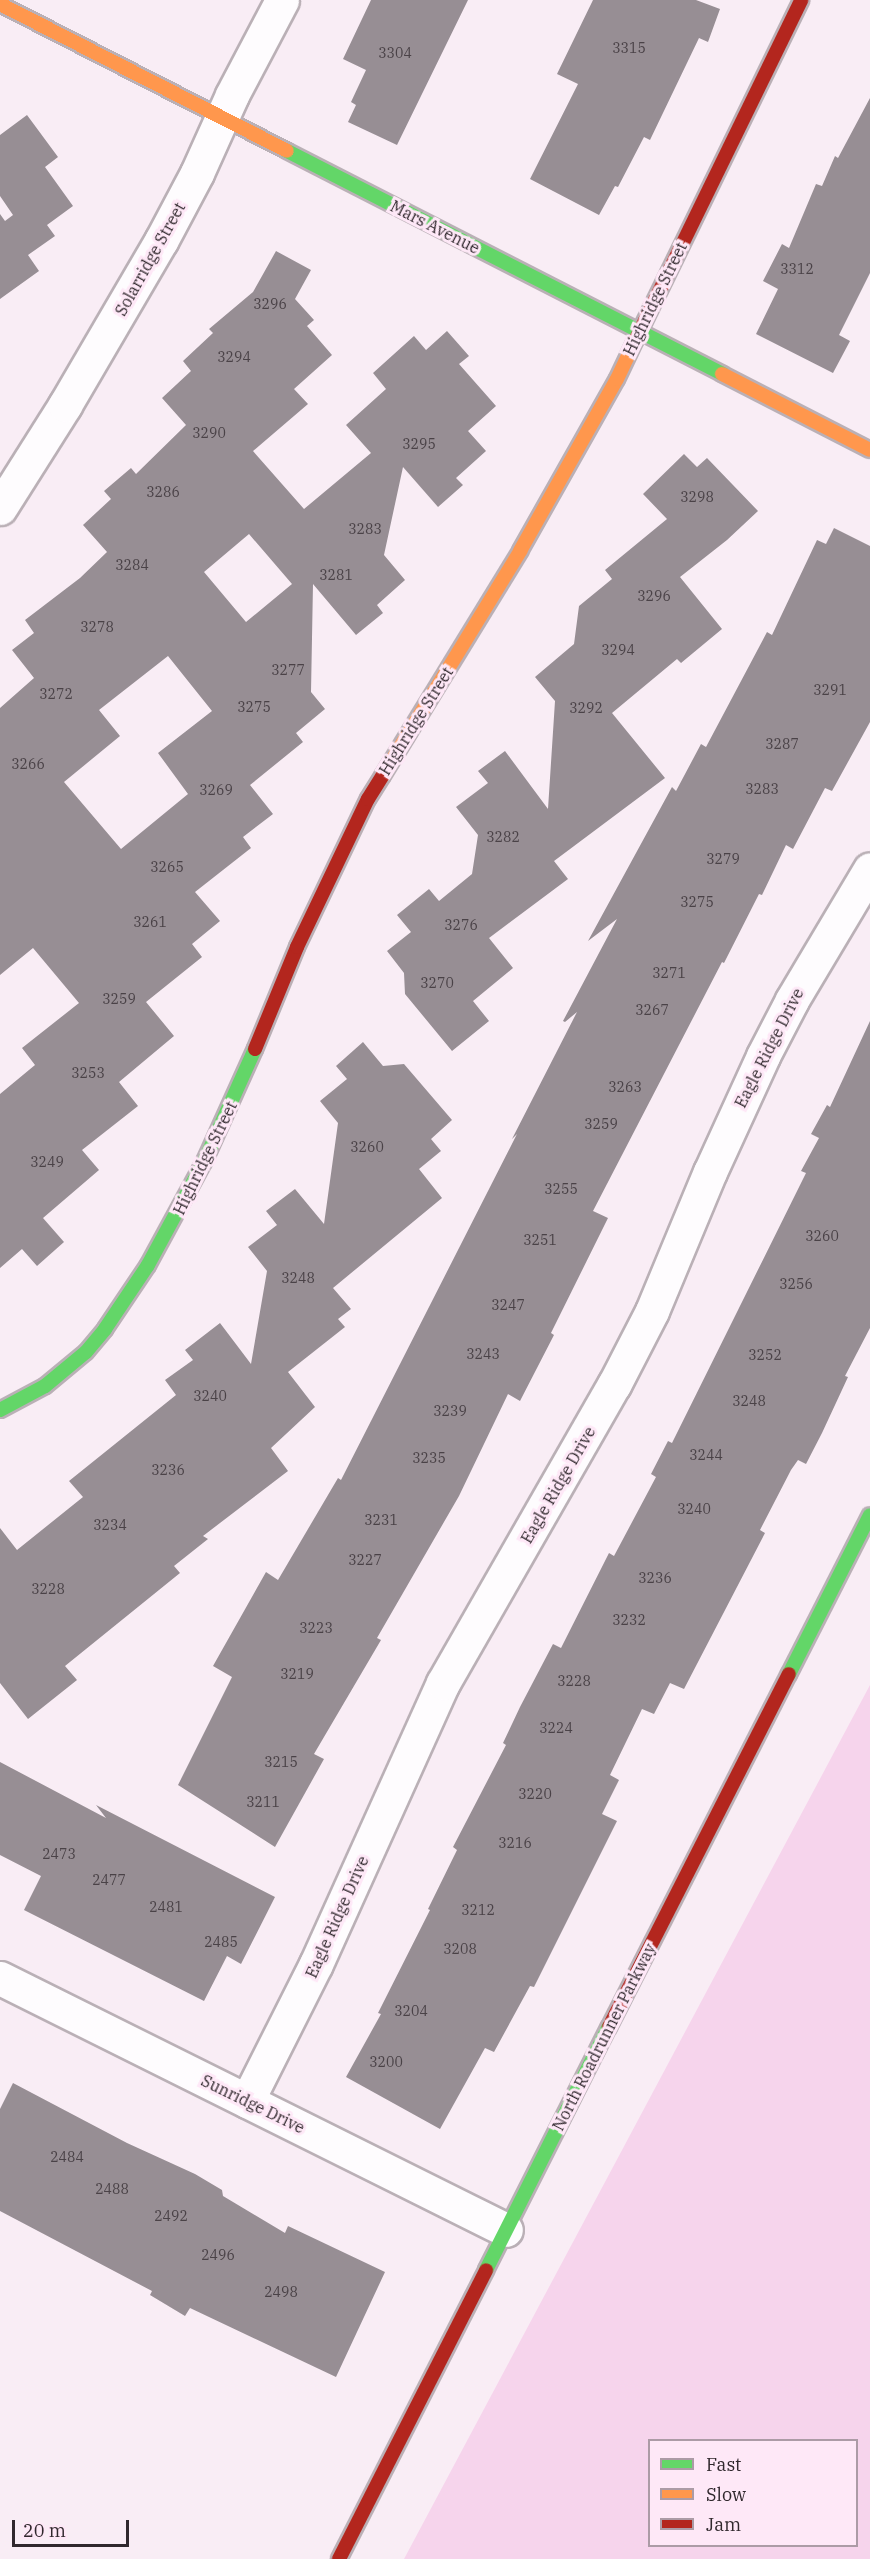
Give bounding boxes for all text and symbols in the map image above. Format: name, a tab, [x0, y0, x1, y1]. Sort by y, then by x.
house number: 3315	[612, 40, 646, 56]
house number: 3304	[378, 45, 412, 61]
street label: Mars Avenue	[387, 196, 483, 258]
street label: Solarridge Street	[111, 199, 189, 319]
street label: Highridge Street	[619, 239, 691, 359]
house number: 3312	[780, 261, 814, 277]
house number: 3296	[253, 296, 287, 312]
house number: 3294	[217, 349, 251, 365]
house number: 3290	[192, 425, 226, 441]
house number: 3295	[402, 436, 436, 452]
house number: 3286	[146, 484, 180, 500]
house number: 3298	[680, 489, 714, 505]
house number: 3283	[348, 521, 382, 537]
house number: 3284	[115, 557, 149, 573]
house number: 3281	[319, 567, 353, 583]
house number: 3296	[637, 588, 671, 604]
house number: 3278	[80, 619, 114, 635]
house number: 3294	[601, 642, 635, 658]
house number: 3277	[271, 662, 305, 678]
street label: Highridge Street	[375, 663, 457, 779]
house number: 3291	[813, 682, 847, 698]
house number: 3272	[39, 686, 73, 702]
house number: 3275	[237, 699, 271, 715]
house number: 3292	[569, 700, 603, 716]
house number: 3287	[765, 736, 799, 752]
house number: 3266	[11, 756, 45, 772]
house number: 3283	[745, 781, 779, 797]
house number: 3269	[199, 782, 233, 798]
house number: 3282	[486, 829, 520, 845]
house number: 3279	[706, 851, 740, 867]
house number: 3265	[150, 859, 184, 875]
house number: 3275	[680, 894, 714, 910]
house number: 3261	[133, 914, 167, 930]
house number: 3276	[444, 917, 478, 933]
house number: 3271	[652, 965, 686, 981]
house number: 3270	[420, 975, 454, 991]
street label: Eagle Ridge Drive	[731, 985, 807, 1111]
house number: 3259	[102, 991, 136, 1007]
house number: 3267	[635, 1002, 669, 1018]
house number: 3253	[71, 1065, 105, 1081]
house number: 3263	[608, 1079, 642, 1095]
street label: Highridge Street	[169, 1098, 241, 1218]
house number: 3259	[584, 1116, 618, 1132]
house number: 3260	[350, 1139, 384, 1155]
house number: 3249	[30, 1154, 64, 1170]
house number: 3255	[544, 1181, 578, 1197]
house number: 3260	[805, 1228, 839, 1244]
house number: 3251	[523, 1232, 557, 1248]
house number: 3248	[281, 1270, 315, 1286]
house number: 3256	[779, 1276, 813, 1292]
house number: 3247	[491, 1297, 525, 1313]
house number: 3243	[466, 1346, 500, 1362]
house number: 3252	[748, 1347, 782, 1363]
house number: 3240	[193, 1388, 227, 1404]
house number: 3248	[732, 1393, 766, 1409]
house number: 3239	[433, 1403, 467, 1419]
street label: Eagle Ridge Drive	[517, 1423, 599, 1547]
house number: 3244	[689, 1447, 723, 1463]
house number: 3235	[412, 1450, 446, 1466]
house number: 3236	[151, 1462, 185, 1478]
house number: 3240	[677, 1501, 711, 1517]
house number: 3231	[364, 1512, 398, 1528]
house number: 3234	[93, 1517, 127, 1533]
house number: 3227	[348, 1552, 382, 1568]
house number: 3236	[638, 1570, 672, 1586]
house number: 3228	[31, 1581, 65, 1597]
house number: 3232	[612, 1612, 646, 1628]
house number: 3223	[299, 1620, 333, 1636]
house number: 3219	[280, 1666, 314, 1682]
house number: 3228	[557, 1673, 591, 1689]
house number: 3224	[539, 1720, 573, 1736]
house number: 3215	[264, 1754, 298, 1770]
house number: 3220	[518, 1786, 552, 1802]
house number: 3211	[246, 1794, 280, 1810]
house number: 3216	[498, 1835, 532, 1851]
house number: 2473	[42, 1846, 76, 1862]
street label: Eagle Ridge Drive	[301, 1853, 373, 1981]
house number: 2477	[92, 1872, 126, 1888]
house number: 2481	[149, 1899, 183, 1915]
house number: 3212	[461, 1902, 495, 1918]
house number: 2485	[204, 1934, 238, 1950]
street label: North Roadrunner Parkway	[548, 1940, 660, 2134]
house number: 3208	[443, 1941, 477, 1957]
house number: 3204	[394, 2003, 428, 2019]
house number: 3200	[369, 2054, 403, 2070]
street label: Sunridge Drive	[198, 2071, 308, 2137]
house number: 2484	[50, 2149, 84, 2165]
house number: 2488	[95, 2181, 129, 2197]
house number: 2492	[154, 2208, 188, 2224]
house number: 2496	[201, 2247, 235, 2263]
house number: 2498	[264, 2284, 298, 2300]
legend	[648, 2439, 858, 2547]
text: Fast	[706, 2453, 741, 2476]
text: Slow	[706, 2483, 746, 2506]
scale bar	[15, 2508, 132, 2546]
text: Jam	[706, 2513, 741, 2536]
text: 20 m	[23, 2519, 66, 2542]

